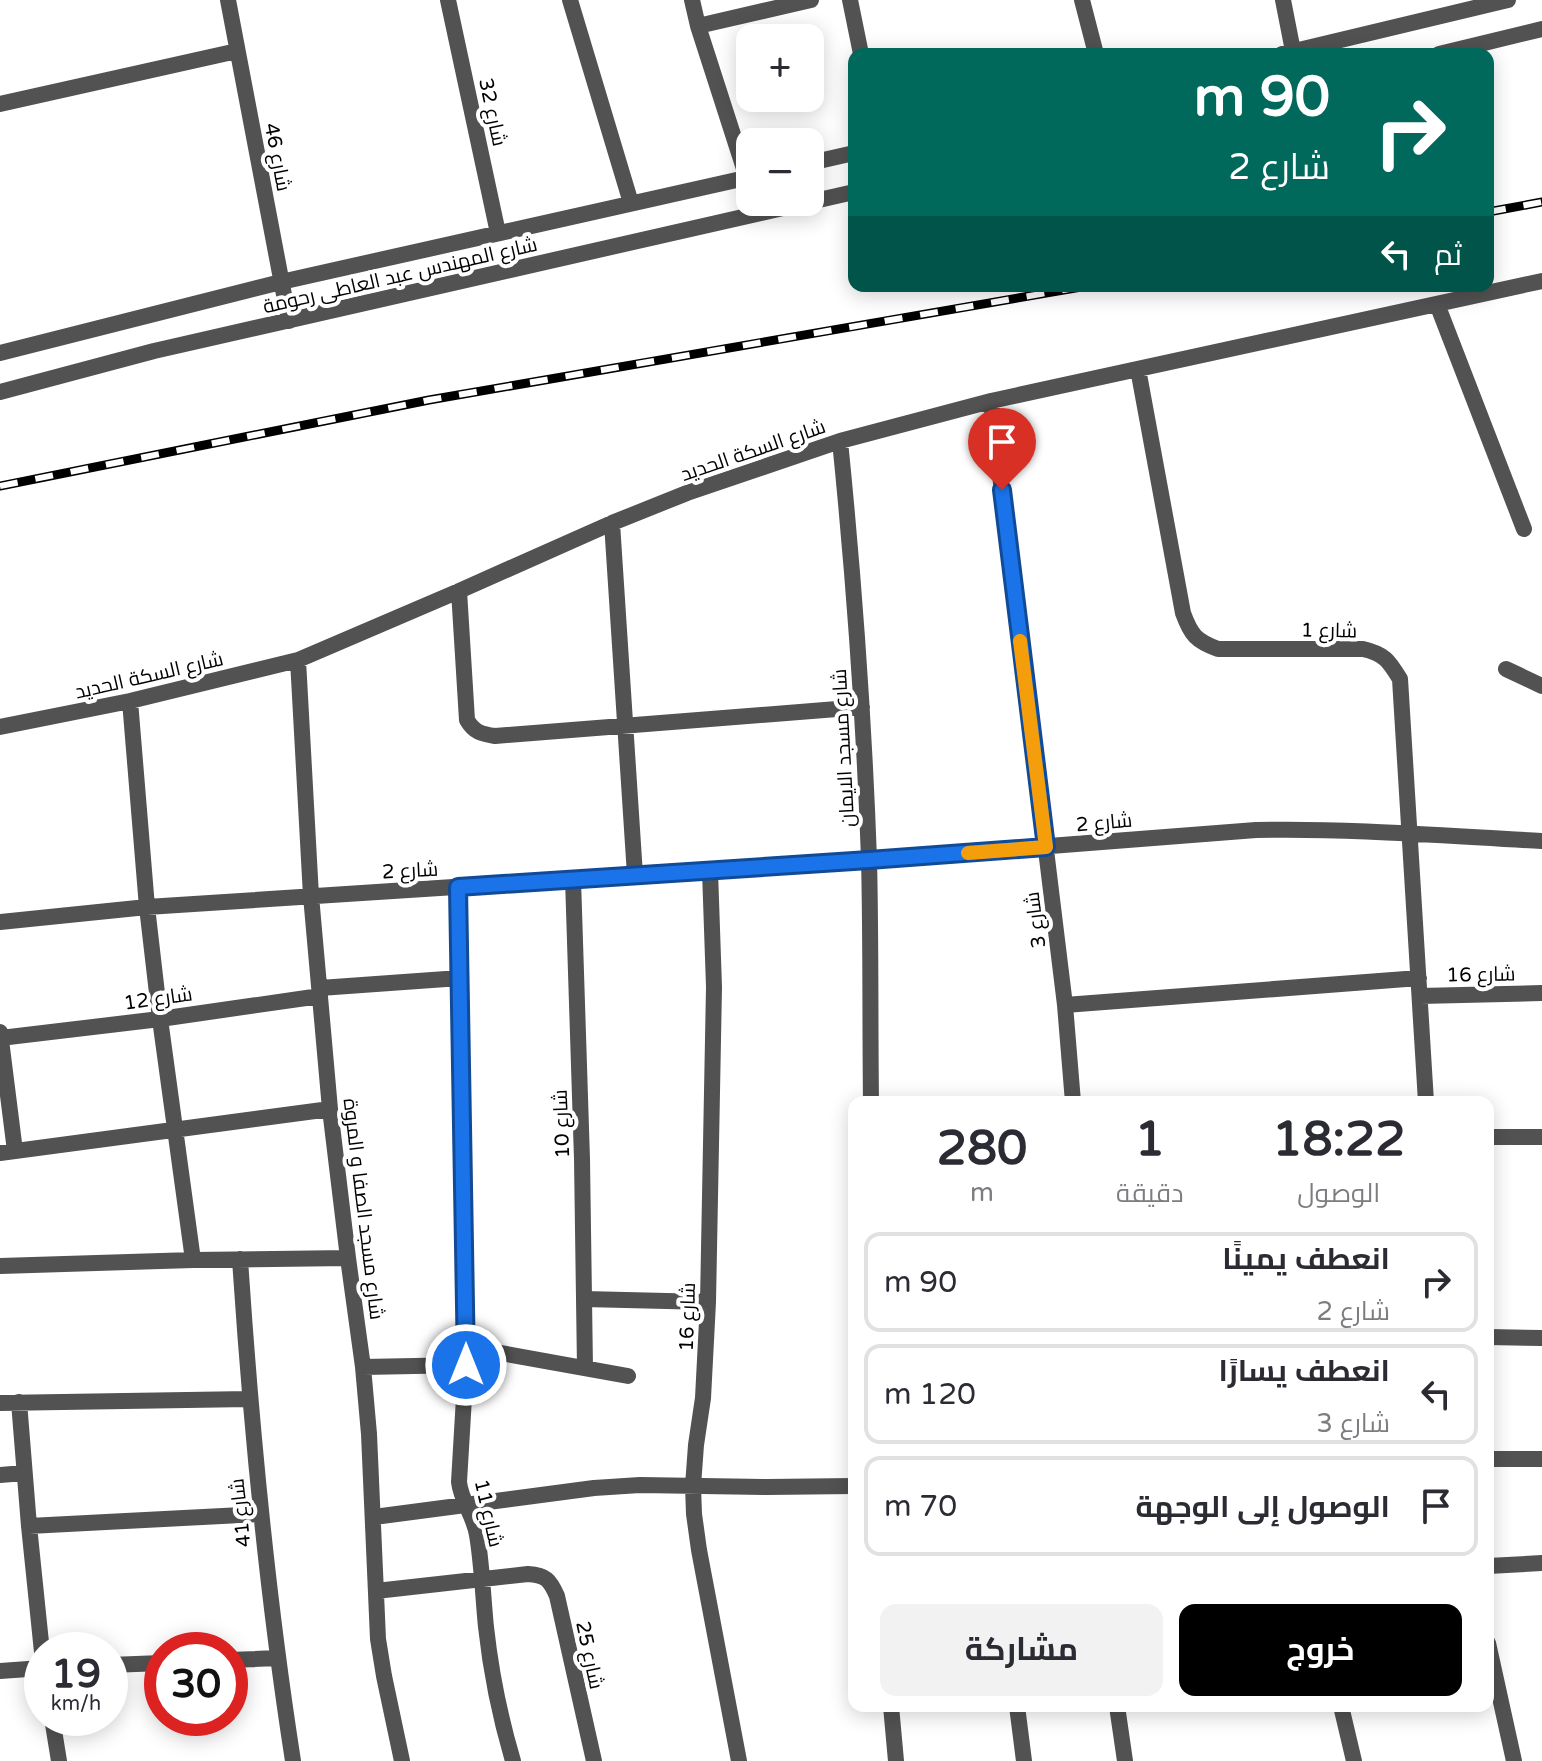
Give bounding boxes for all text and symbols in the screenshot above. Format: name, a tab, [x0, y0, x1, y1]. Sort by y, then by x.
map controls	[736, 24, 824, 216]
button: +	[736, 24, 824, 112]
text: 90 m	[1194, 64, 1330, 131]
street label: شارع 32	[472, 76, 511, 149]
icon: right	[1358, 80, 1462, 184]
street label: شارع 46	[258, 121, 295, 194]
button: −	[736, 128, 824, 216]
text: شارع 2	[1228, 146, 1330, 189]
icon: left	[1374, 232, 1418, 276]
street label: شارع المهندس عبد العاطى رحومة	[261, 233, 540, 320]
text: ثم	[1434, 237, 1462, 274]
pin	[968, 408, 1036, 490]
street label: شارع السكة الحديد	[678, 415, 829, 488]
icon: arrive	[980, 420, 1024, 464]
street label: شارع 1	[1301, 619, 1357, 644]
street label: شارع السكة الحديد	[73, 647, 226, 706]
street label: شارع مسجد الايمان	[828, 668, 861, 828]
street label: شارع 2	[1075, 809, 1133, 838]
street label: شارع 2	[381, 858, 439, 885]
street label: شارع 3	[1021, 890, 1052, 949]
street label: شارع 16	[1446, 962, 1516, 989]
street label: شارع 12	[122, 982, 194, 1017]
street label: شارع 10	[549, 1089, 576, 1159]
street label: شارع مسجد الصفا و المروة	[337, 1097, 388, 1321]
text: 1	[1135, 1111, 1165, 1169]
text: 18:22	[1272, 1111, 1405, 1169]
text: 280	[937, 1120, 1027, 1178]
text: m	[970, 1177, 994, 1208]
text: دقيقة	[1116, 1178, 1184, 1209]
text: الوصول	[1297, 1178, 1380, 1209]
text: انعطف يمينًا	[1222, 1241, 1390, 1278]
icon: right	[1414, 1260, 1458, 1304]
text: 90 m	[884, 1264, 957, 1301]
street label: شارع 16	[675, 1282, 702, 1352]
text: شارع 2	[1317, 1296, 1390, 1327]
position arrow	[424, 1323, 508, 1407]
text: انعطف يسارًا	[1219, 1353, 1390, 1390]
icon: left	[1414, 1372, 1458, 1416]
text: 120 m	[884, 1376, 976, 1413]
text: شارع 3	[1317, 1408, 1390, 1439]
street label: شارع 41	[225, 1477, 258, 1548]
street label: شارع 11	[468, 1477, 507, 1550]
icon: arrive	[1414, 1484, 1458, 1528]
text: 70 m	[884, 1488, 957, 1525]
text: الوصول إلى الوجهة	[1135, 1489, 1390, 1526]
button: مشاركة	[880, 1604, 1163, 1696]
button: خروج	[1179, 1604, 1462, 1696]
street label: شارع 25	[569, 1619, 608, 1692]
speed limit sign: 30	[144, 1632, 248, 1736]
text: 19	[51, 1650, 101, 1698]
text: km/h	[51, 1692, 101, 1716]

